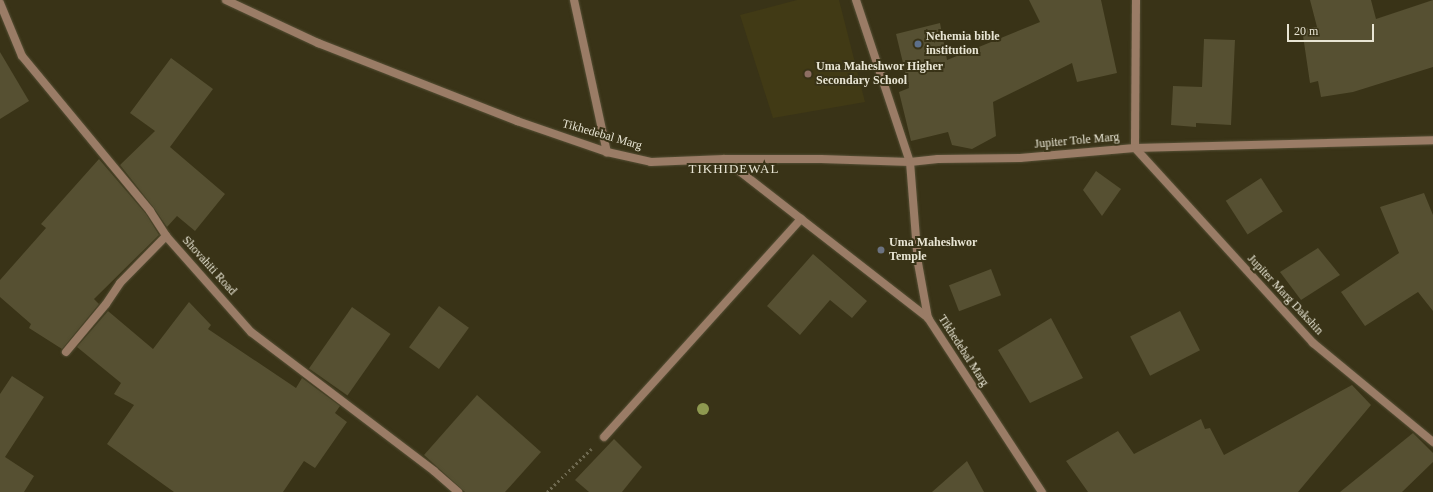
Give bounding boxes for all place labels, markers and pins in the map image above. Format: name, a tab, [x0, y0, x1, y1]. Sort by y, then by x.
place label: Nehemia bible institution	[926, 30, 1000, 58]
marker: Nehemia bible institution	[913, 39, 923, 49]
place label: Uma Maheshwor Higher Secondary School	[816, 60, 943, 88]
marker: Uma Maheshwor Higher Secondary School	[803, 69, 813, 79]
place label: Uma Maheshwor Temple	[889, 236, 977, 264]
marker: Uma Maheshwor Temple	[876, 245, 886, 255]

